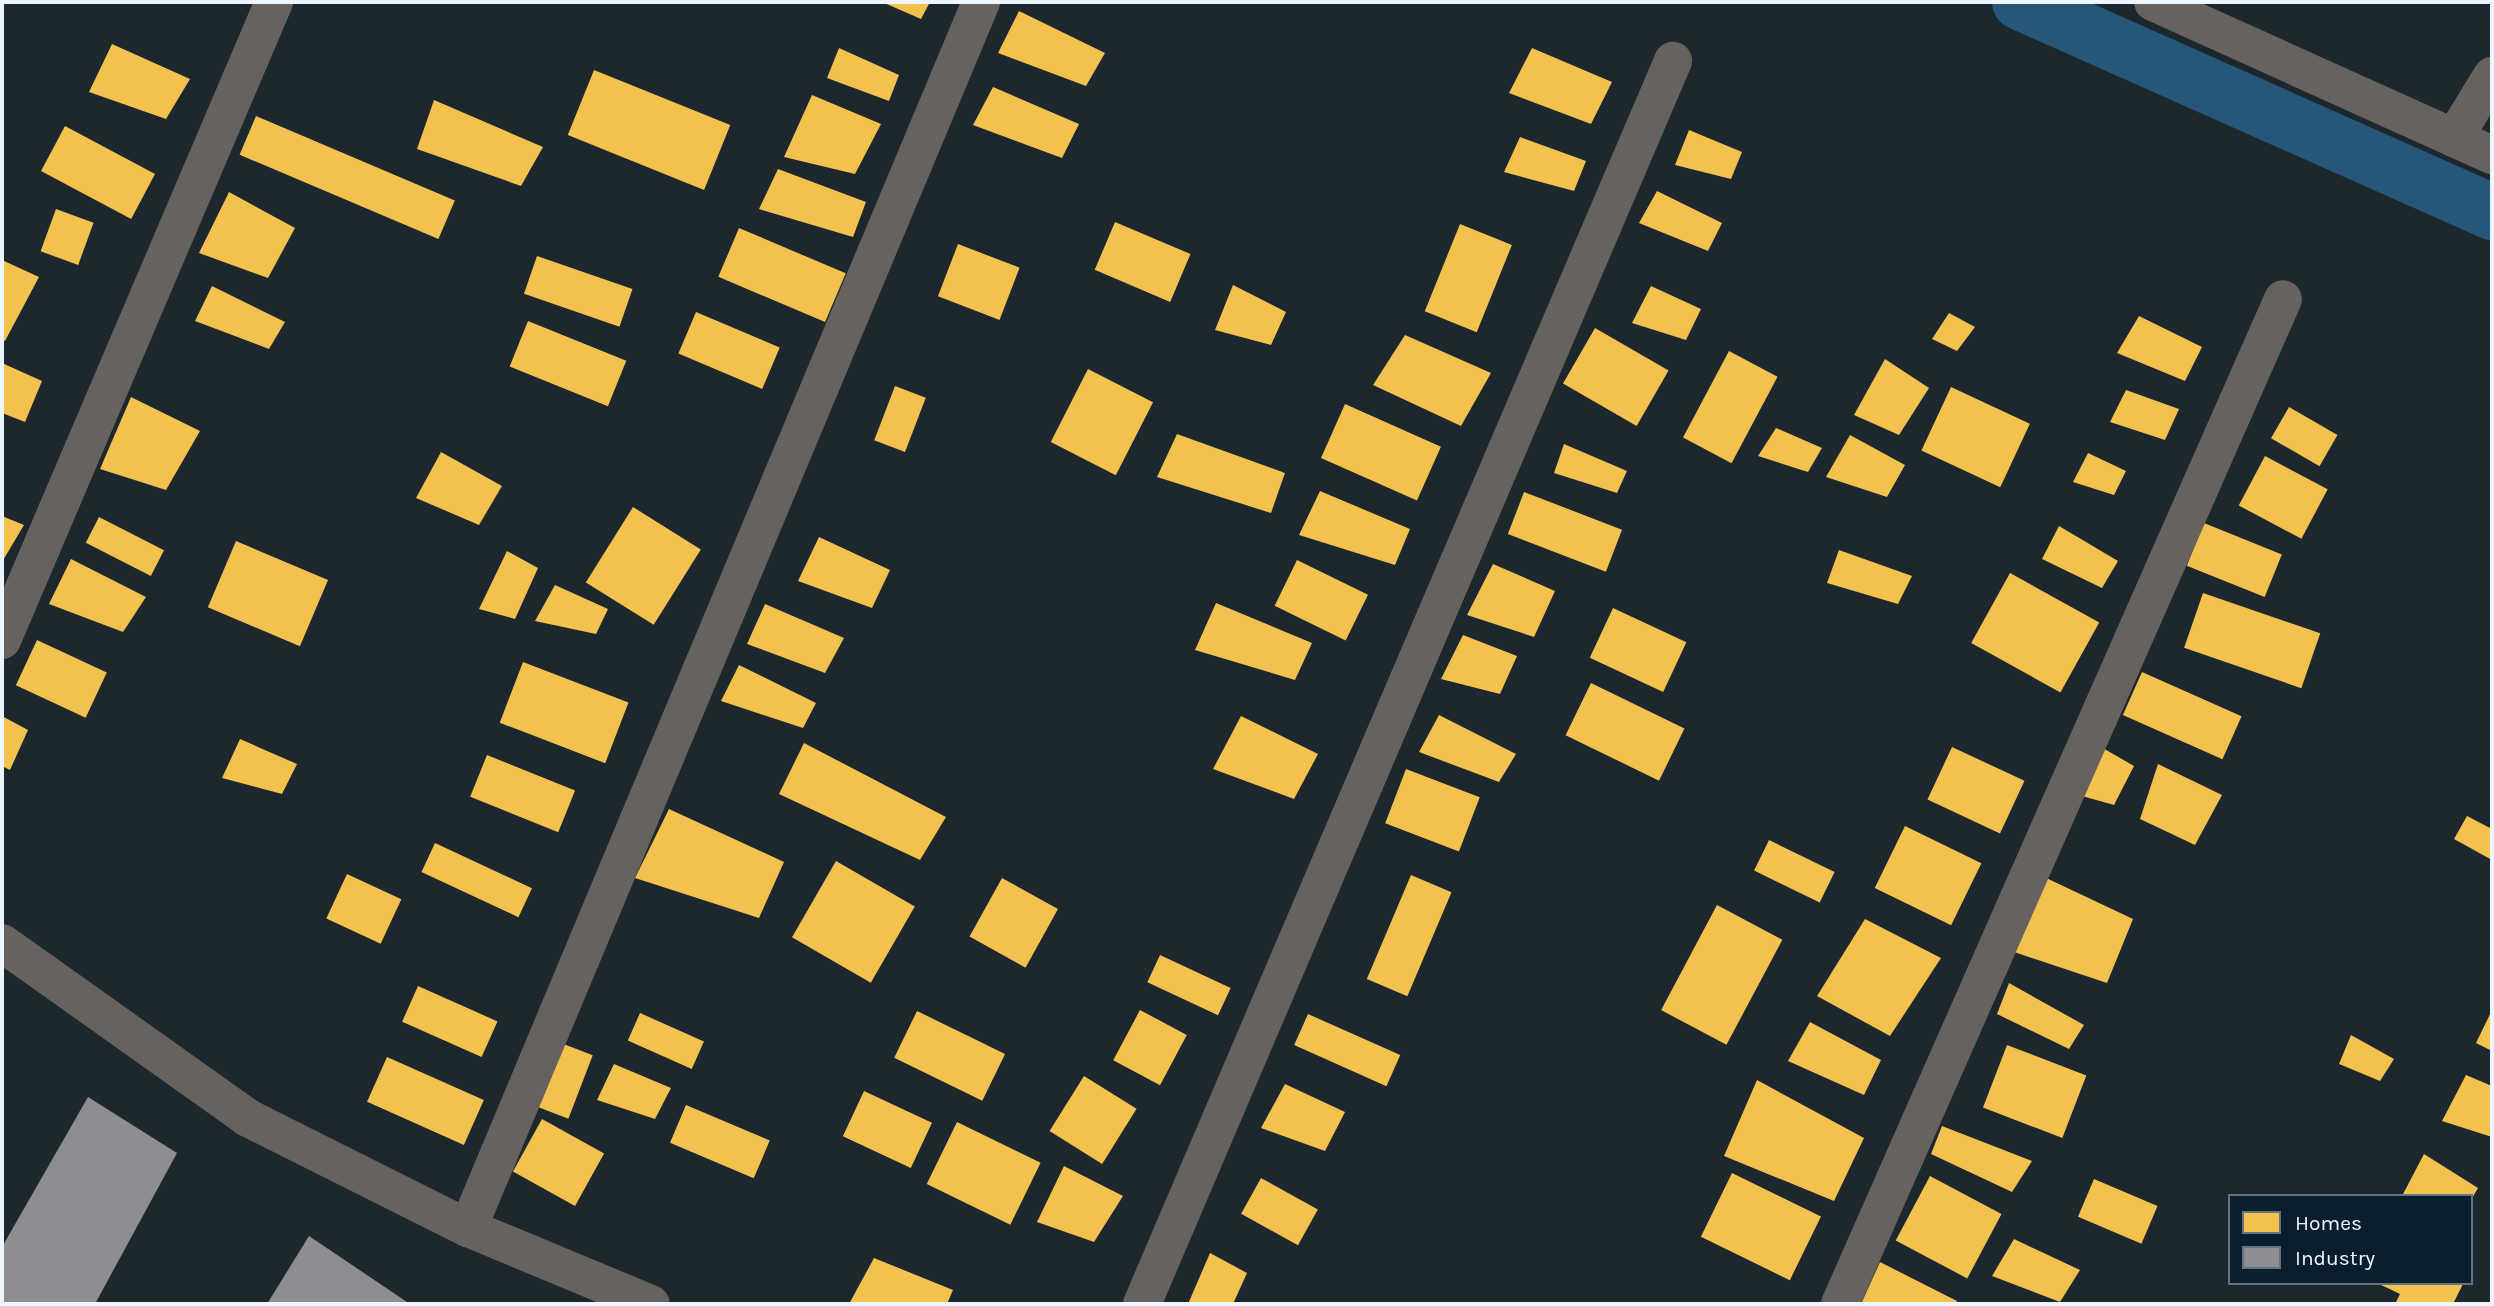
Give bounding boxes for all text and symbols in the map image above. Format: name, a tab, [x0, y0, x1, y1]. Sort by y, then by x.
legend	[2228, 1194, 2473, 1285]
text: Homes	[2295, 1211, 2362, 1235]
text: Industry	[2295, 1246, 2375, 1270]

